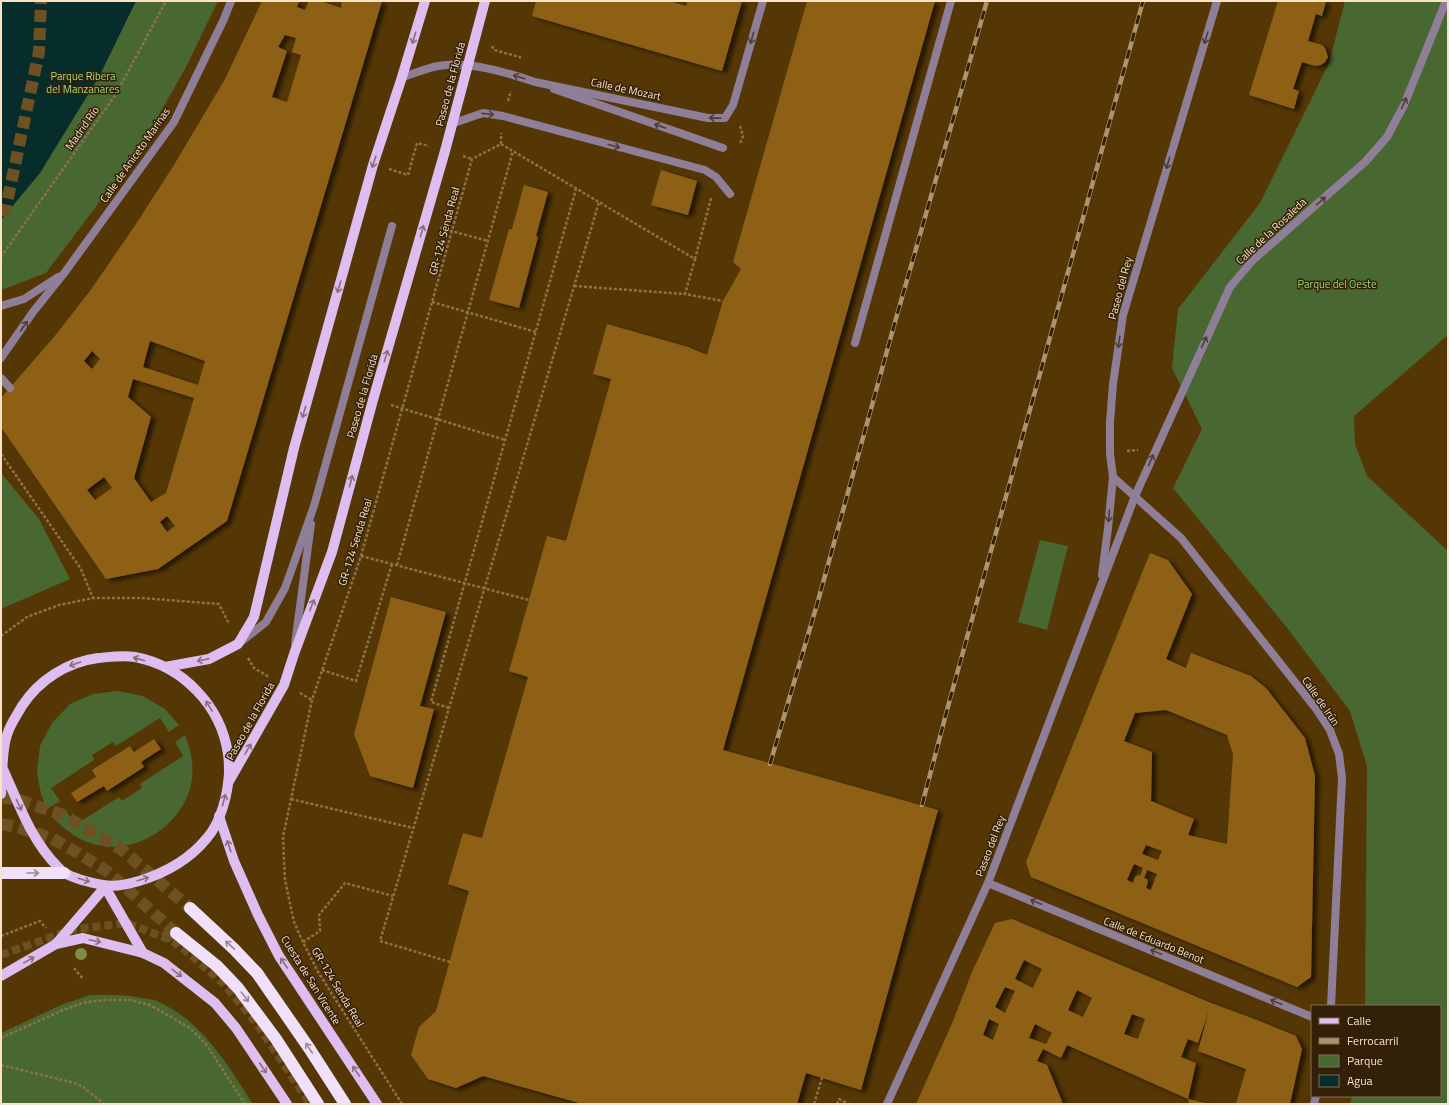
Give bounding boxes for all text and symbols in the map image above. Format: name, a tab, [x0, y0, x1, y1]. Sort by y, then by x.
one-way arrow	[410, 32, 417, 45]
one-way arrow	[748, 32, 755, 45]
one-way arrow	[1202, 32, 1209, 45]
street label: Paseo de la Florida	[431, 40, 469, 128]
park label: Parque Ribera del Manzanares	[46, 68, 120, 97]
one-way arrow	[514, 72, 526, 80]
street label: Calle de Mozart	[589, 74, 663, 104]
one-way arrow	[1401, 98, 1408, 110]
street label: Madrid Río	[61, 103, 103, 153]
street label: Calle de Aniceto Marinas	[96, 104, 174, 206]
one-way arrow	[482, 111, 495, 118]
one-way arrow	[709, 114, 722, 122]
one-way arrow	[654, 122, 667, 129]
one-way arrow	[608, 143, 621, 150]
one-way arrow	[370, 156, 377, 169]
one-way arrow	[1164, 156, 1171, 169]
street label: GR-124 Senda Real	[425, 185, 463, 277]
street label: Calle de la Rosaleda	[1232, 194, 1310, 268]
one-way arrow	[1316, 196, 1326, 205]
one-way arrow	[419, 225, 426, 238]
street label: Paseo del Rey	[1104, 254, 1136, 321]
park label: Parque del Oeste	[1298, 276, 1377, 292]
one-way arrow	[335, 281, 342, 294]
one-way arrow	[20, 320, 28, 332]
one-way arrow	[1115, 335, 1123, 348]
one-way arrow	[1201, 336, 1208, 348]
one-way arrow	[383, 350, 390, 363]
street label: Paseo de la Florida	[342, 352, 382, 440]
one-way arrow	[299, 406, 307, 419]
one-way arrow	[1148, 455, 1155, 467]
one-way arrow	[348, 475, 355, 488]
street label: GR-124 Senda Real	[334, 496, 376, 588]
one-way arrow	[1106, 509, 1113, 522]
one-way arrow	[309, 599, 317, 611]
one-way arrow	[133, 655, 146, 662]
one-way arrow	[197, 656, 210, 664]
one-way arrow	[68, 661, 81, 668]
street label: Calle de Irún	[1298, 673, 1344, 729]
street label: Paseo de la Florida	[222, 679, 278, 763]
one-way arrow	[205, 700, 213, 712]
one-way arrow	[244, 743, 252, 755]
one-way arrow	[221, 793, 228, 806]
one-way arrow	[16, 798, 23, 810]
street label: Paseo del Rey	[971, 812, 1009, 879]
one-way arrow	[225, 839, 232, 852]
one-way arrow	[26, 869, 39, 877]
one-way arrow	[136, 875, 149, 882]
one-way arrow	[78, 877, 90, 885]
one-way arrow	[1030, 898, 1042, 906]
street label: Calle de Eduardo Benot	[1101, 913, 1207, 968]
street label: Cuesta de San Vicente	[277, 932, 345, 1028]
one-way arrow	[88, 937, 101, 945]
one-way arrow	[225, 940, 235, 950]
street label: GR-124 Senda Real	[308, 944, 368, 1030]
one-way arrow	[1150, 948, 1162, 955]
one-way arrow	[23, 956, 35, 964]
one-way arrow	[280, 958, 288, 969]
one-way arrow	[171, 968, 182, 977]
one-way arrow	[241, 992, 249, 1003]
one-way arrow	[1270, 997, 1282, 1005]
legend	[1311, 1005, 1441, 1097]
text: Calle	[1347, 1011, 1371, 1030]
text: Ferrocarril	[1347, 1031, 1399, 1050]
one-way arrow	[305, 1043, 313, 1054]
text: Parque	[1347, 1051, 1383, 1070]
one-way arrow	[259, 1062, 267, 1073]
one-way arrow	[352, 1066, 360, 1077]
text: Agua	[1347, 1071, 1373, 1090]

